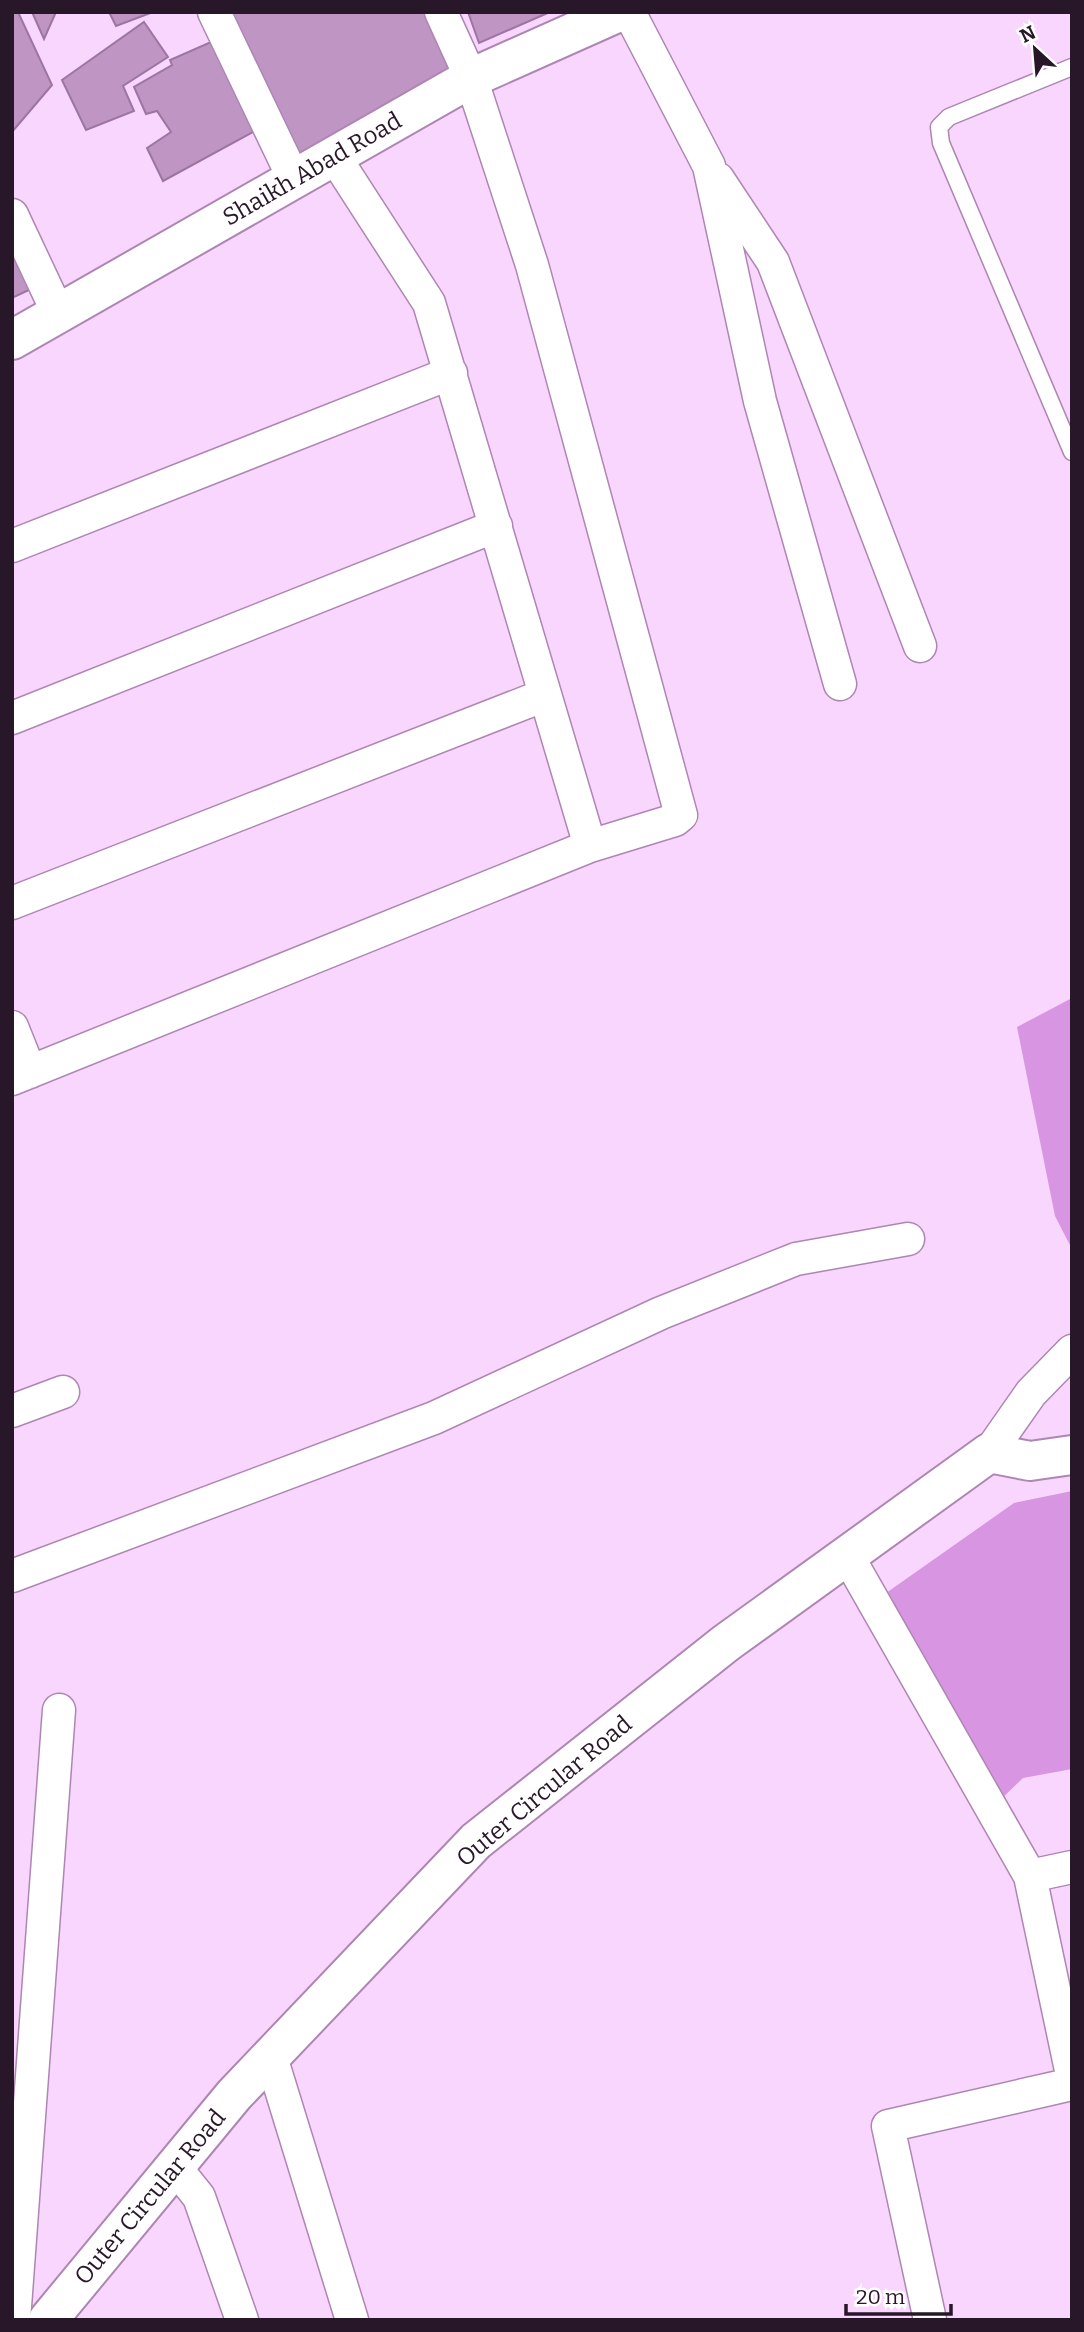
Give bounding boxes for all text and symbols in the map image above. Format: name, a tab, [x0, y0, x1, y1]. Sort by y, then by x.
north arrow	[1000, 14, 1070, 84]
text: N	[1016, 20, 1040, 48]
street label: Shaikh Abad Road	[218, 106, 406, 232]
street label: Outer Circular Road	[451, 1710, 637, 1872]
street label: Outer Circular Road	[69, 2104, 231, 2290]
scale bar	[846, 2272, 951, 2316]
text: 20 m	[856, 2284, 905, 2310]

